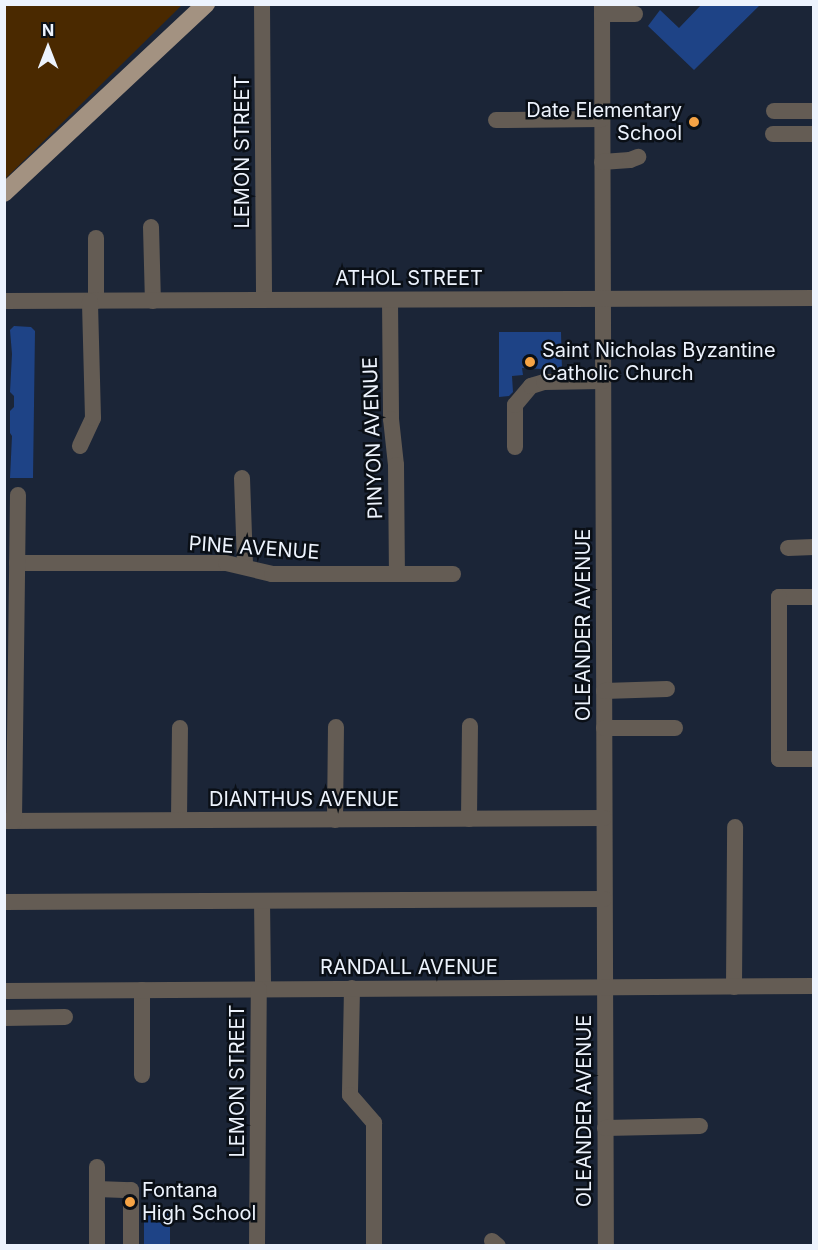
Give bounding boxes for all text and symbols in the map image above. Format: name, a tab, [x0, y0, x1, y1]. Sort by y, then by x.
north arrow	[18, 18, 78, 78]
text: N	[42, 20, 54, 40]
street label: LEMON STREET	[230, 76, 254, 228]
place label: Date Elementary School	[526, 98, 682, 145]
marker: Date Elementary School	[687, 115, 701, 129]
street label: ATHOL STREET	[335, 266, 483, 290]
place label: Saint Nicholas Byzantine Catholic Church	[542, 338, 776, 385]
marker: Saint Nicholas Byzantine Catholic Church	[523, 355, 537, 369]
street label: PINYON AVENUE	[358, 356, 388, 520]
street label: OLEANDER AVENUE	[571, 529, 595, 721]
street label: PINE AVENUE	[188, 531, 320, 565]
street label: DIANTHUS AVENUE	[209, 787, 399, 811]
street label: RANDALL AVENUE	[320, 955, 498, 979]
street label: LEMON STREET	[225, 1005, 249, 1157]
street label: OLEANDER AVENUE	[572, 1015, 596, 1207]
place label: Fontana High School	[142, 1178, 256, 1225]
marker: Fontana High School	[123, 1195, 137, 1209]

